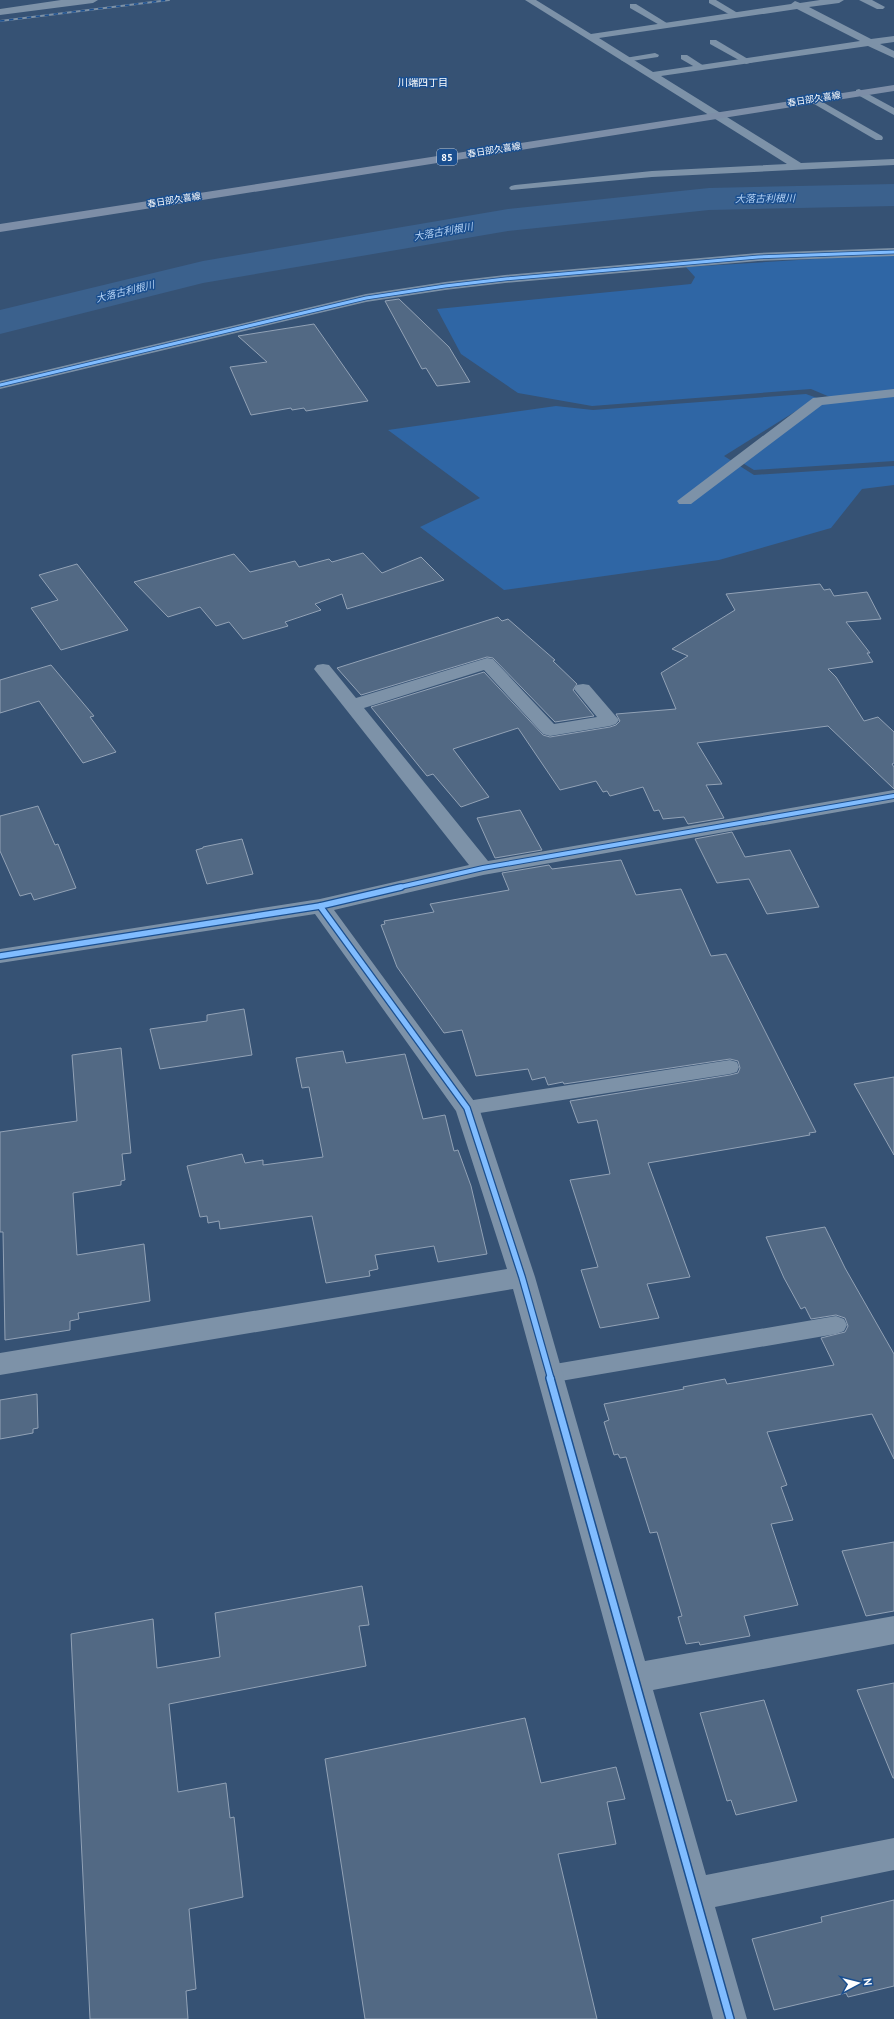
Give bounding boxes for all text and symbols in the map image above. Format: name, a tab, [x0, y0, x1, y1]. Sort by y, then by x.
district label: 川端四丁目	[398, 76, 448, 89]
street label: 春日部久喜線	[786, 89, 842, 108]
street label: 春日部久喜線	[466, 140, 522, 159]
road number: 85	[437, 149, 457, 165]
street label: 春日部久喜線	[146, 190, 202, 209]
water label: 大落古利根川	[735, 191, 796, 206]
water label: 大落古利根川	[412, 220, 475, 243]
water label: 大落古利根川	[94, 278, 157, 305]
north arrow	[838, 1963, 878, 2003]
text: N	[861, 1977, 875, 1986]

